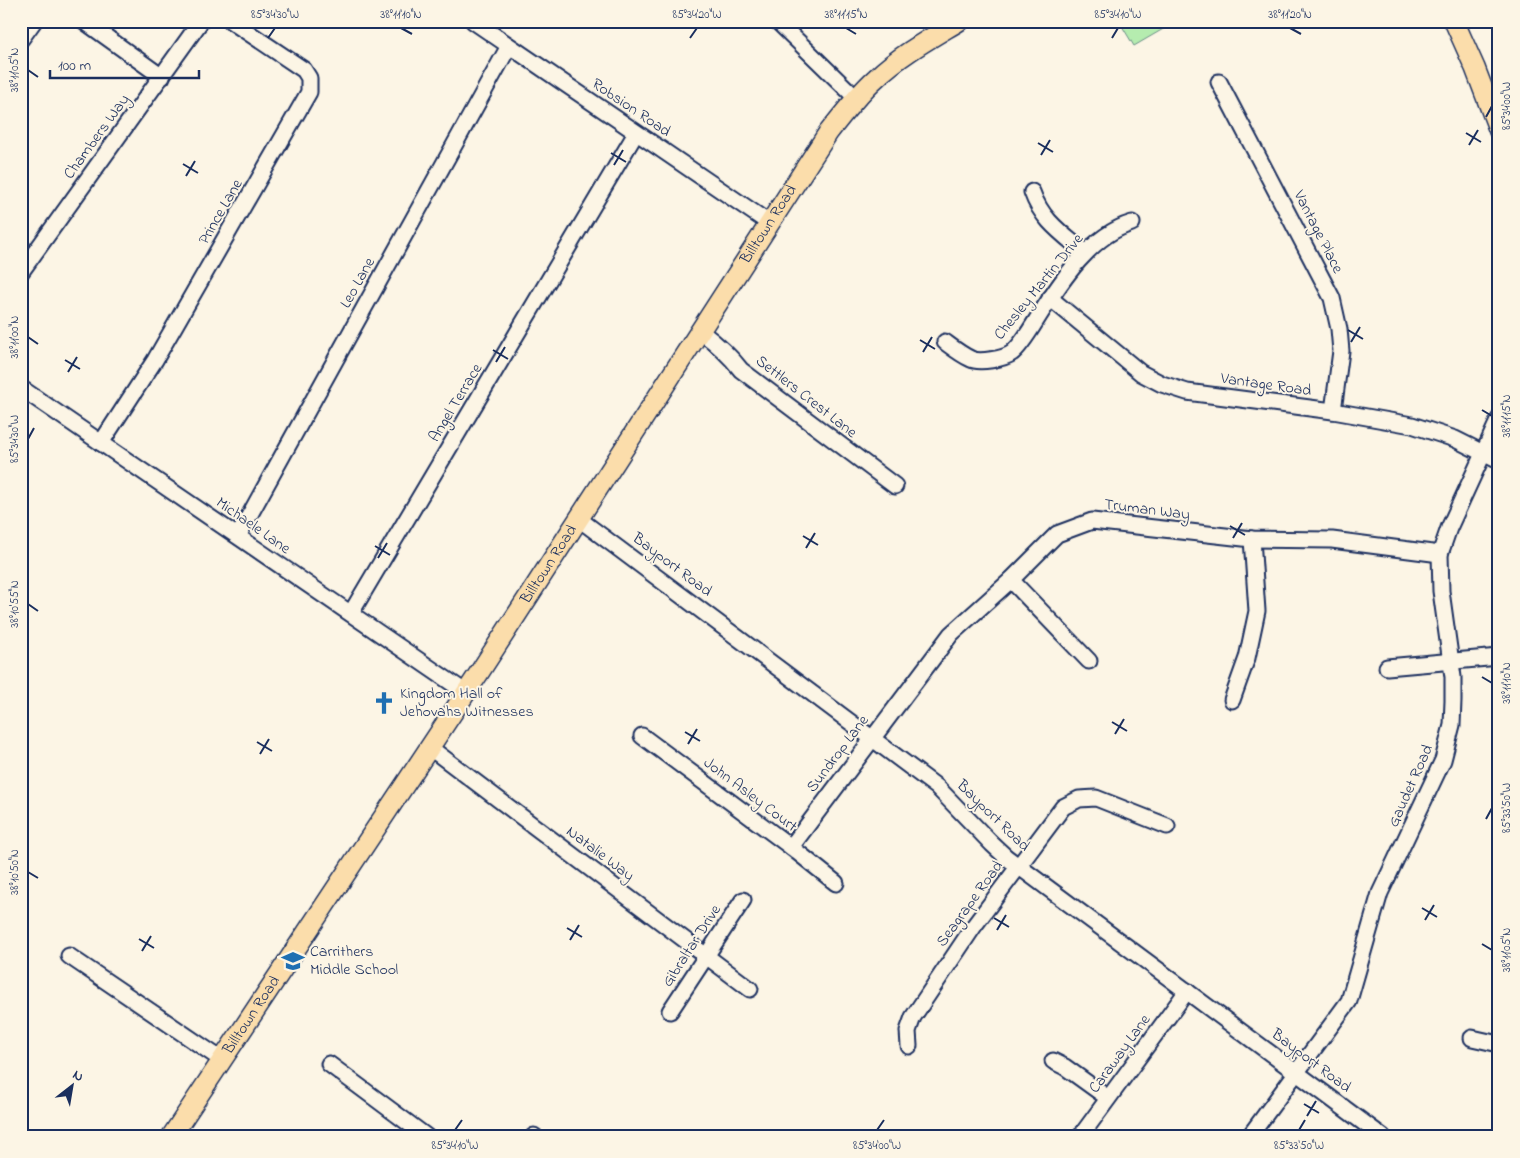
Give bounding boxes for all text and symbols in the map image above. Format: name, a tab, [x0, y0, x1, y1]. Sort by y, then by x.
text: 85°34'30"W	[251, 6, 299, 24]
text: 38°11'10"N	[380, 6, 422, 24]
text: 85°34'20"W	[673, 6, 722, 24]
text: 38°11'15"N	[824, 6, 868, 24]
text: 85°34'10"W	[1095, 6, 1141, 24]
text: 38°11'20"N	[1268, 6, 1312, 24]
text: 38°11'05"N	[6, 48, 24, 92]
scale bar	[50, 48, 199, 80]
text: 100 m	[58, 55, 91, 77]
street label: Robsion Road	[586, 73, 676, 143]
text: 85°34'00"W	[1498, 82, 1516, 130]
street label: Chambers Way	[58, 89, 136, 185]
street label: Prince Lane	[193, 174, 250, 249]
street label: Billtown Road	[734, 180, 803, 270]
street label: Vantage Place	[1286, 185, 1350, 278]
street label: Chesley Martin Drive	[988, 228, 1090, 346]
street label: Leo Lane	[334, 252, 382, 313]
text: 38°11'00"N	[6, 316, 24, 358]
street label: Settlers Crest Lane	[750, 350, 863, 445]
street label: Angel Terrace	[423, 358, 489, 447]
street label: Vantage Road	[1218, 367, 1313, 403]
text: 38°11'15"N	[1498, 394, 1516, 438]
text: 85°34'30"W	[6, 415, 24, 463]
street label: Michaele Lane	[211, 491, 296, 561]
street label: Truman Way	[1103, 493, 1191, 527]
street label: Billtown Road	[514, 520, 584, 610]
street label: Bayport Road	[626, 526, 717, 603]
text: 38°10'55"N	[6, 580, 24, 628]
text: 38°11'10"N	[1498, 662, 1516, 704]
place label: Kingdom Hall of Jehovahs Witnesses	[400, 682, 534, 724]
church icon: Kingdom Hall of Jehovahs Witnesses	[371, 690, 397, 716]
street label: Sundrop Lane	[801, 709, 876, 798]
street label: Gaudet Road	[1382, 741, 1440, 831]
street label: John Asley Court	[698, 752, 803, 839]
street label: Bayport Road	[950, 774, 1035, 857]
text: 85°33'50"W	[1498, 783, 1516, 833]
street label: Natalie Way	[561, 820, 639, 888]
text: 38°10'50"N	[6, 849, 24, 895]
street label: Seagrape Road	[930, 856, 1010, 952]
street label: Gibraltar Drive	[656, 899, 728, 992]
text: 38°11'05"N	[1498, 928, 1516, 972]
place label: Carrithers Middle School	[310, 940, 399, 982]
school or university icon: Carrithers Middle School	[280, 948, 306, 974]
street label: Billtown Road	[216, 971, 287, 1060]
street label: Caraway Lane	[1083, 1009, 1157, 1099]
street label: Bayport Road	[1265, 1022, 1356, 1099]
north arrow	[48, 1060, 98, 1110]
text: N	[68, 1065, 87, 1088]
text: 85°34'10"W	[432, 1137, 478, 1155]
text: 85°34'00"W	[853, 1137, 901, 1155]
text: 85°33'50"W	[1274, 1137, 1324, 1155]

